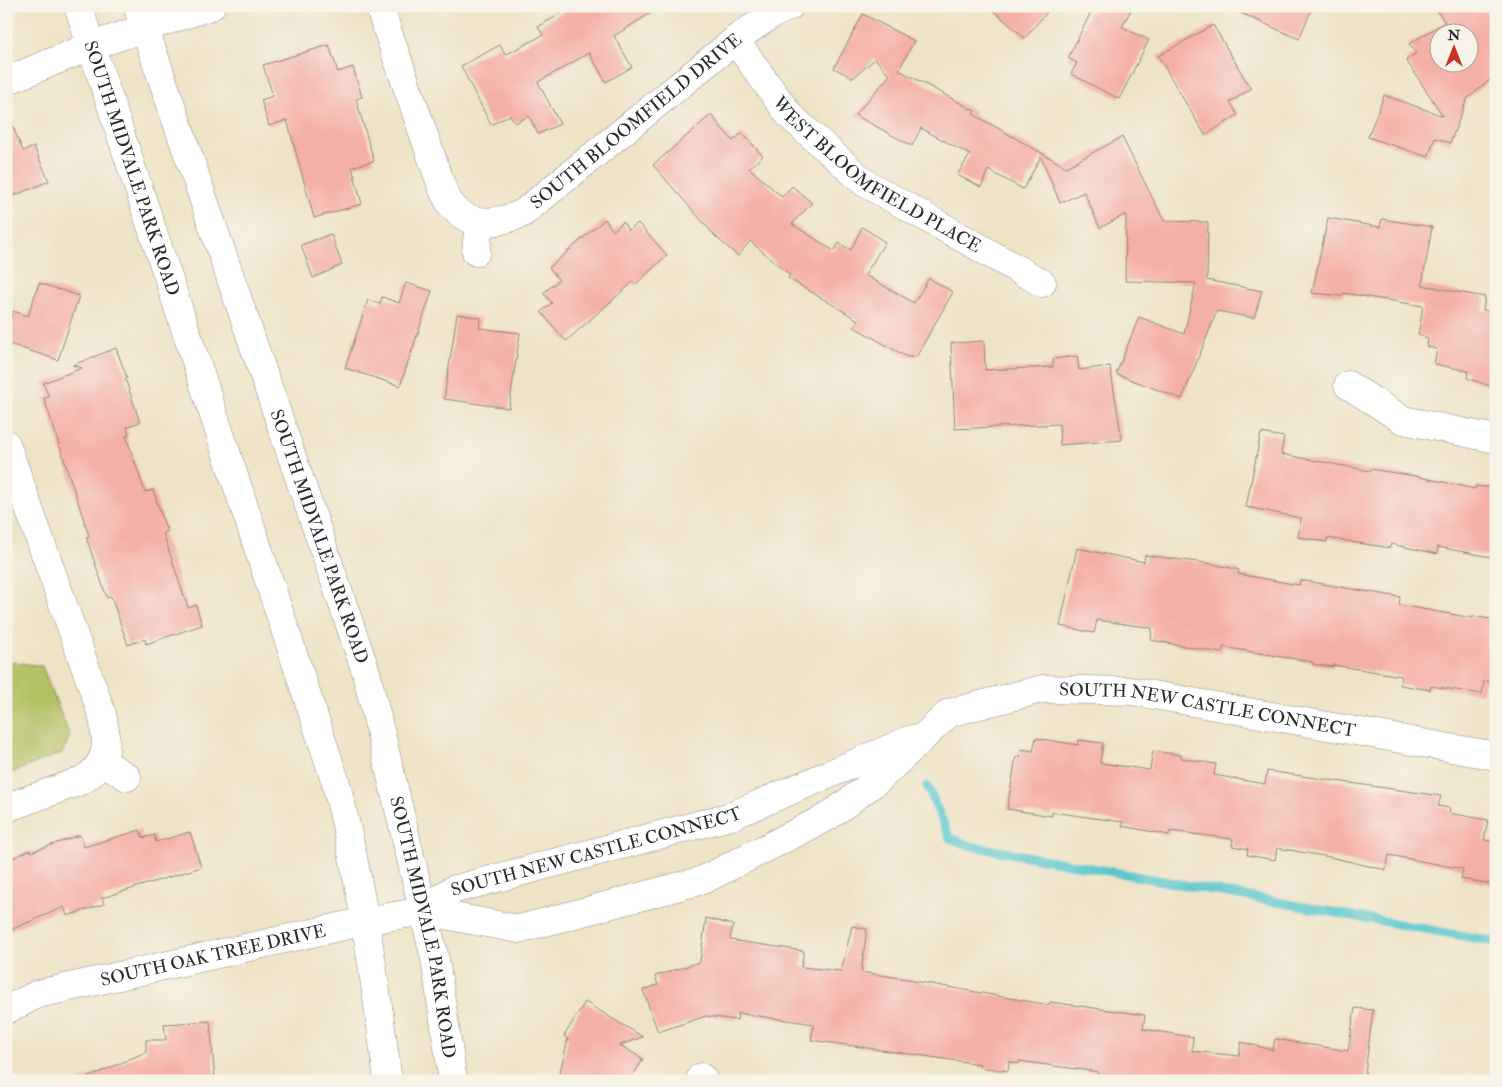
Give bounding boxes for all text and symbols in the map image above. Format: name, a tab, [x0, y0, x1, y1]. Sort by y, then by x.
north arrow	[1430, 22, 1480, 72]
text: N	[1447, 27, 1461, 44]
street label: SOUTH BLOOMFIELD DRIVE	[526, 28, 747, 214]
street label: SOUTH MIDVALE PARK ROAD	[78, 38, 184, 299]
street label: WEST BLOOMFIELD PLACE	[767, 91, 985, 258]
street label: SOUTH MIDVALE PARK ROAD	[265, 407, 373, 667]
street label: SOUTH NEW CASTLE CONNECT	[1059, 678, 1358, 743]
street label: SOUTH MIDVALE PARK ROAD	[384, 794, 461, 1060]
street label: SOUTH NEW CASTLE CONNECT	[448, 802, 746, 902]
street label: SOUTH OAK TREE DRIVE	[98, 919, 328, 992]

